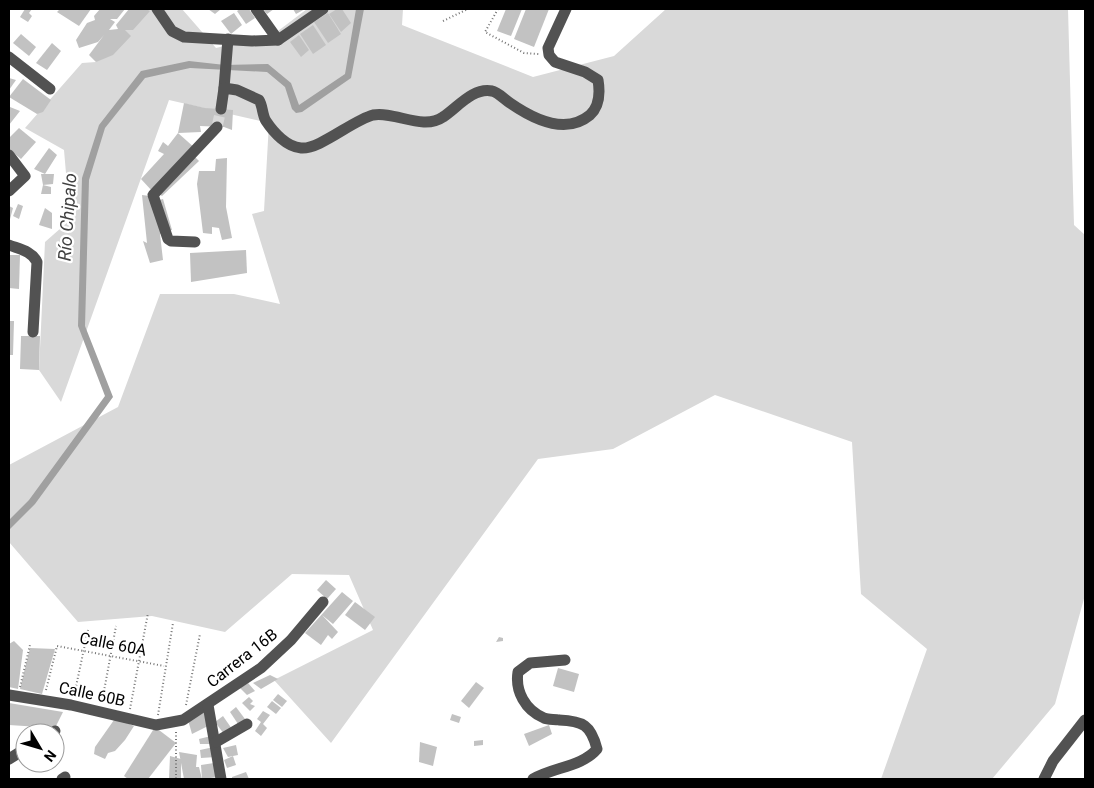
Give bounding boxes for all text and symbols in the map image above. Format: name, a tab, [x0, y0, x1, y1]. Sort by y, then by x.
water label: Río Chipalo	[53, 172, 81, 262]
street label: Carrera 16B	[203, 625, 281, 691]
street label: Calle 60A	[78, 628, 149, 660]
street label: Calle 60B	[57, 678, 127, 710]
north arrow	[15, 723, 65, 773]
text: N	[41, 747, 60, 765]

